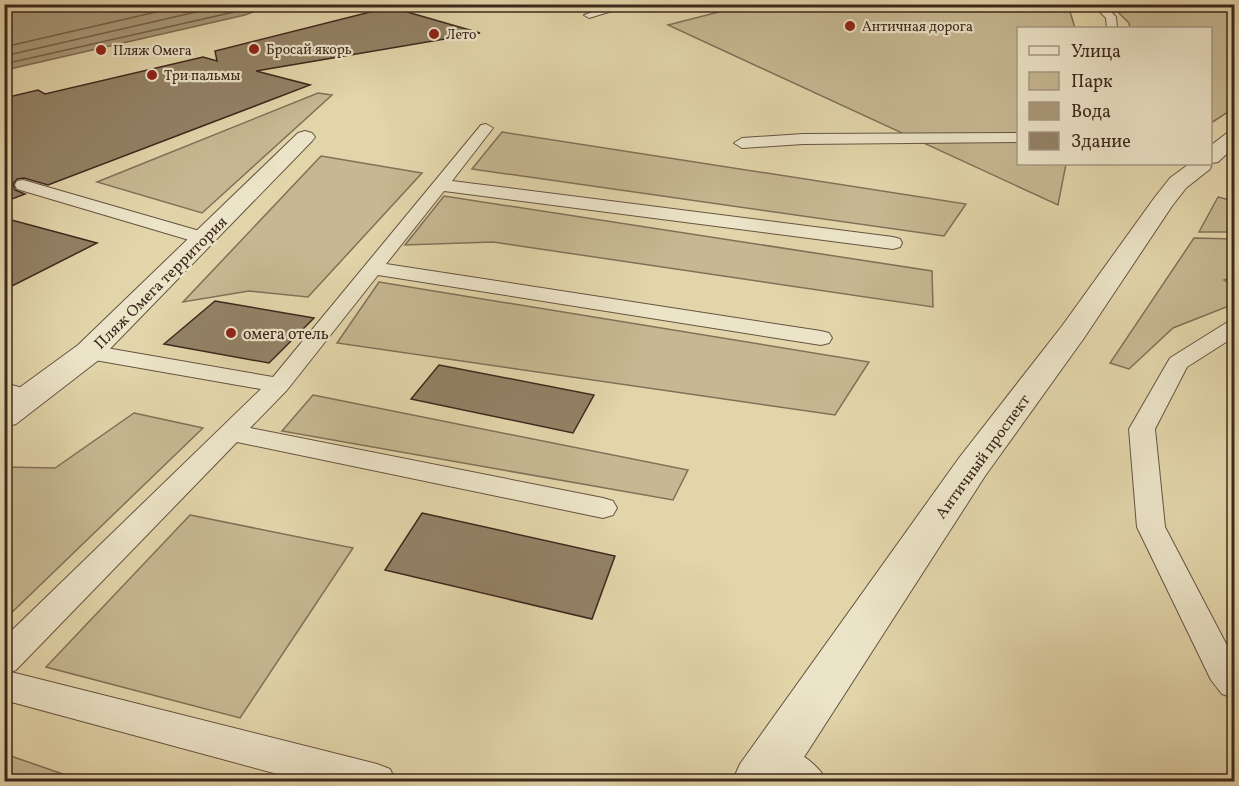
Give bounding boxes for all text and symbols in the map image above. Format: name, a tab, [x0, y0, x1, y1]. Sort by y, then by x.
place label: Античная дорога	[862, 18, 973, 37]
marker: Античная дорога	[843, 19, 857, 33]
place label: Лето	[446, 26, 477, 45]
marker: Лето	[427, 27, 441, 41]
legend	[1017, 27, 1212, 165]
text: Улица	[1071, 40, 1121, 65]
place label: Бросай якорь	[266, 41, 352, 60]
place label: Пляж Омега	[113, 42, 192, 61]
marker: Бросай якорь	[247, 42, 261, 56]
marker: Пляж Омега	[94, 43, 108, 57]
place label: Три пальмы	[164, 67, 240, 86]
marker: Три пальмы	[145, 68, 159, 82]
text: Парк	[1071, 70, 1113, 95]
text: Вода	[1071, 100, 1111, 125]
text: Здание	[1071, 130, 1131, 155]
street label: Пляж Омега территория	[90, 212, 233, 355]
place label: омега отель	[243, 324, 329, 346]
marker: омега отель	[224, 326, 238, 340]
street label: Античный проспект	[931, 390, 1036, 524]

